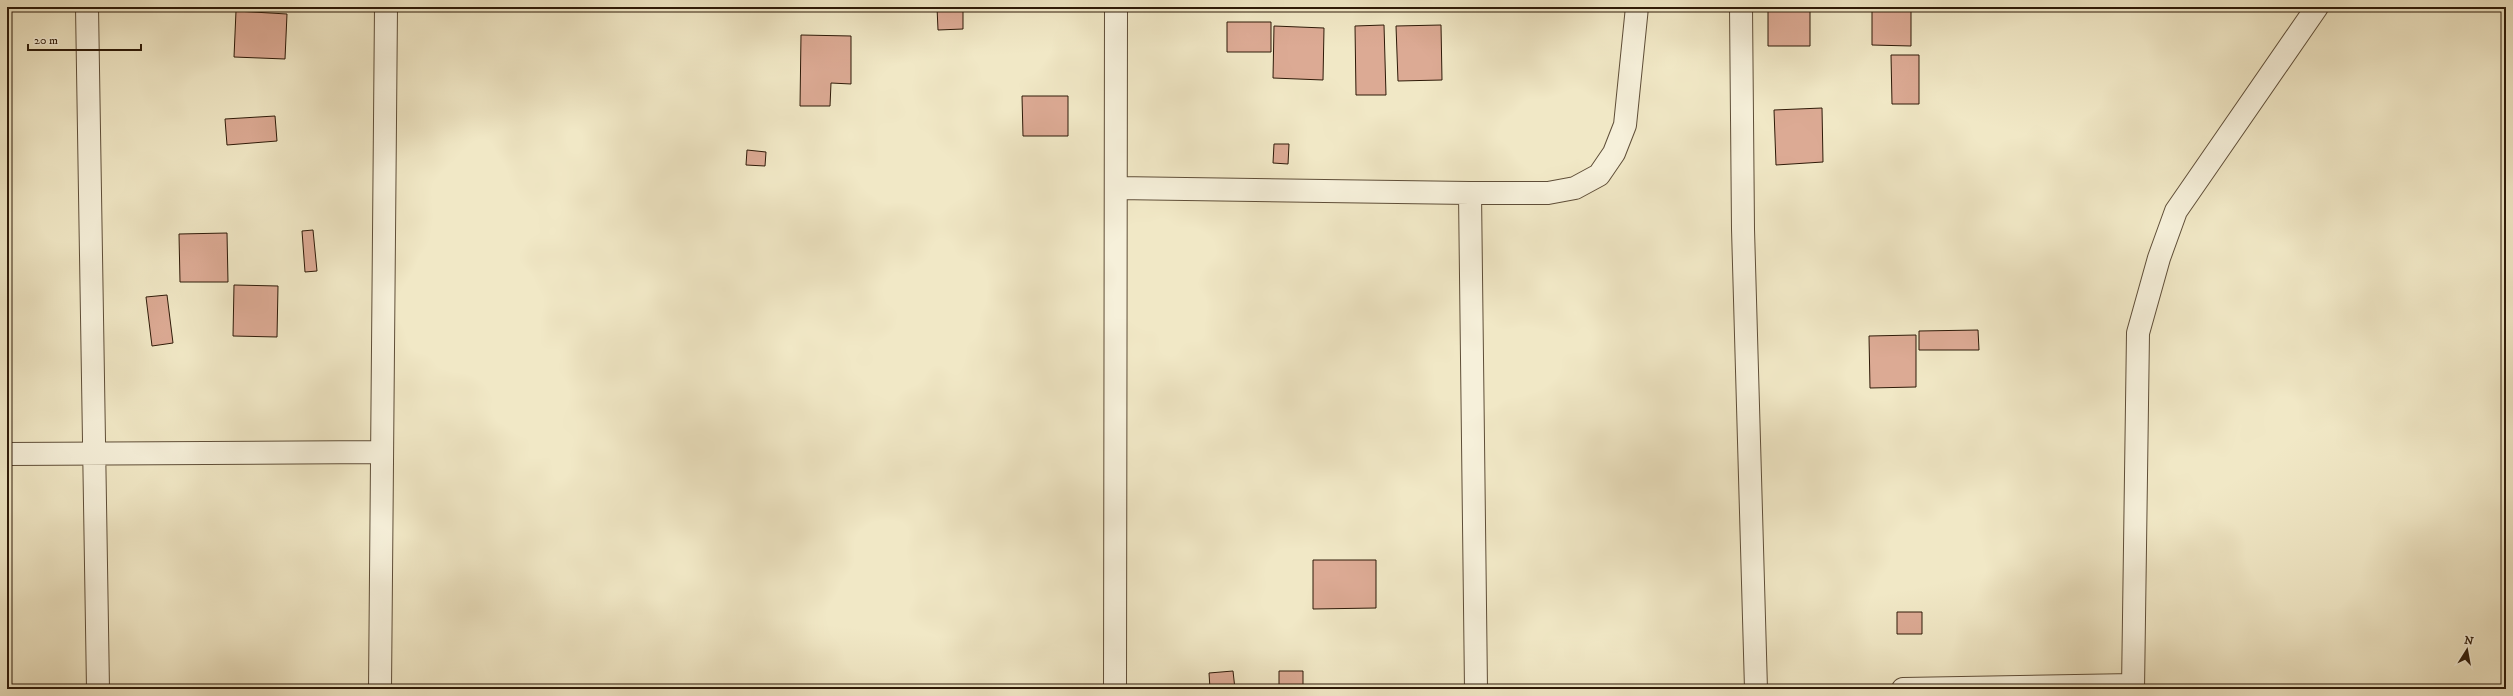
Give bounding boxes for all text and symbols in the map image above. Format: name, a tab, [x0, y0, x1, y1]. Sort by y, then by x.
scale bar	[28, 26, 141, 52]
text: 20 m	[34, 33, 58, 48]
north arrow	[2447, 630, 2487, 670]
text: N	[2463, 633, 2474, 649]

